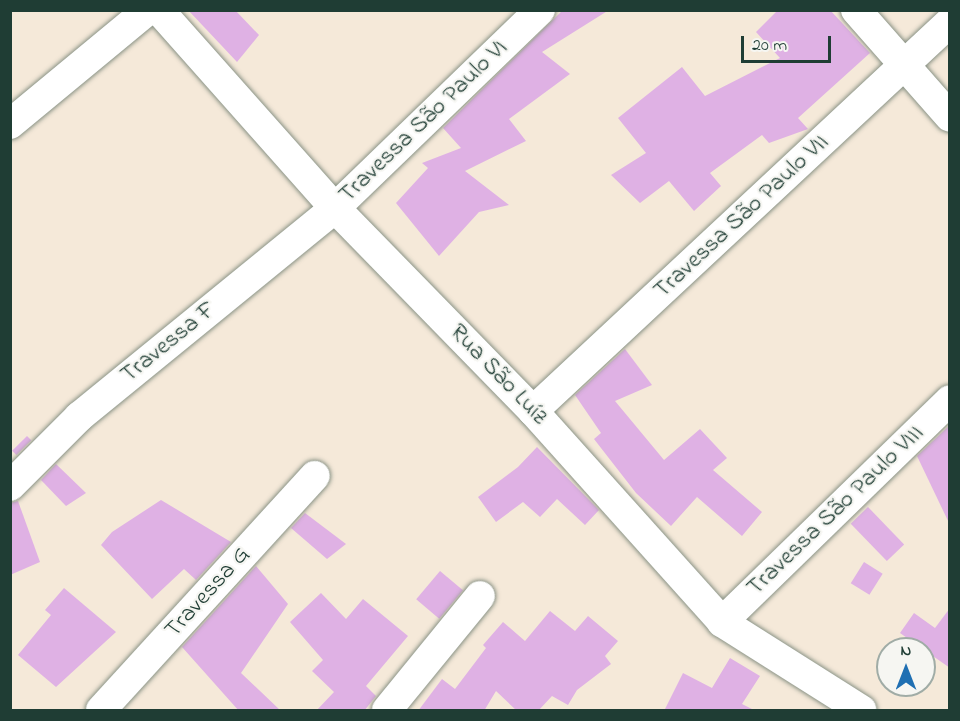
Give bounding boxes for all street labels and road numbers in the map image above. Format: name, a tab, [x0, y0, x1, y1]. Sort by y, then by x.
street label: Travessa São Paulo VI	[334, 34, 514, 210]
street label: Travessa São Paulo VII	[649, 129, 835, 305]
street label: Travessa F	[116, 296, 222, 390]
street label: Rua São Luíz	[443, 319, 553, 431]
street label: Travessa São Paulo VIII	[742, 419, 930, 603]
street label: Travessa G	[159, 541, 257, 645]

